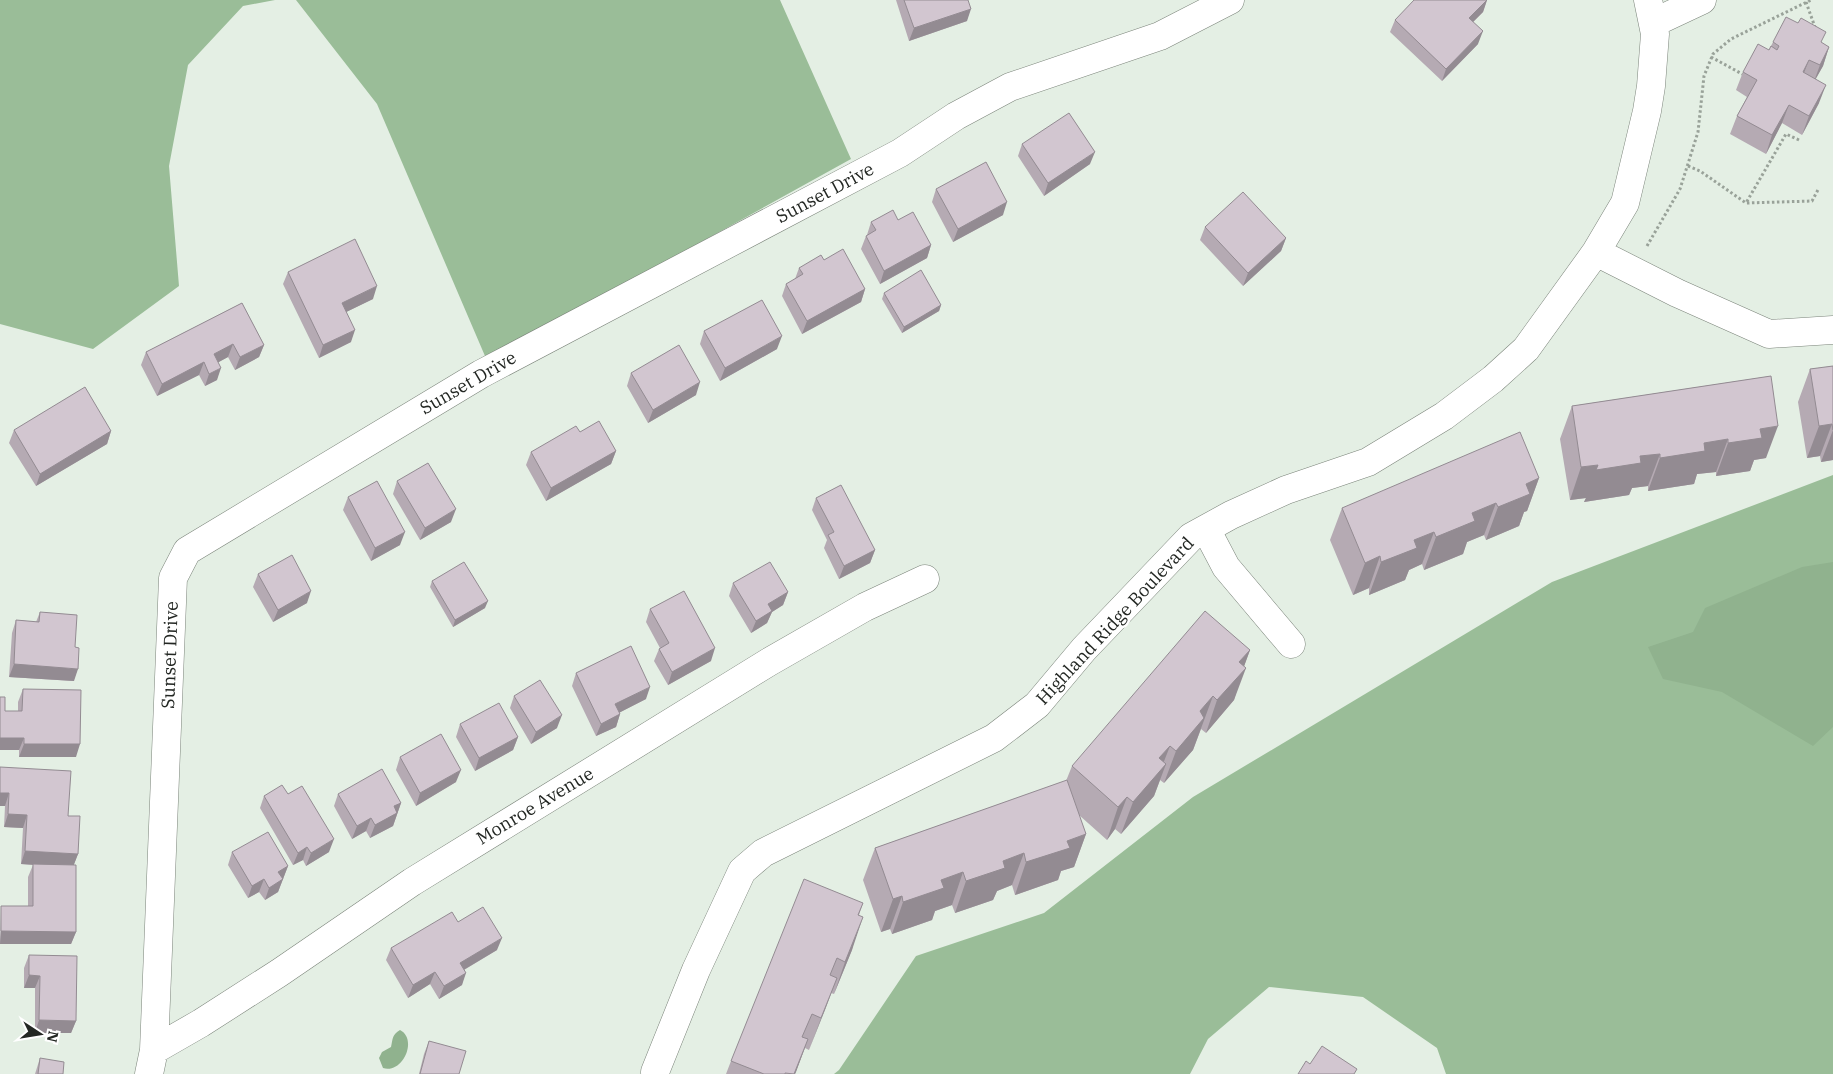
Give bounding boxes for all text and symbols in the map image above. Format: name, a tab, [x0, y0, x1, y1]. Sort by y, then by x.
street label: Sunset Drive	[772, 157, 878, 228]
street label: Sunset Drive	[415, 346, 520, 419]
street label: Highland Ridge Boulevard	[1031, 532, 1199, 709]
street label: Sunset Drive	[156, 601, 183, 709]
street label: Monroe Avenue	[472, 762, 598, 850]
north arrow	[15, 1009, 65, 1059]
text: N	[43, 1029, 63, 1044]

